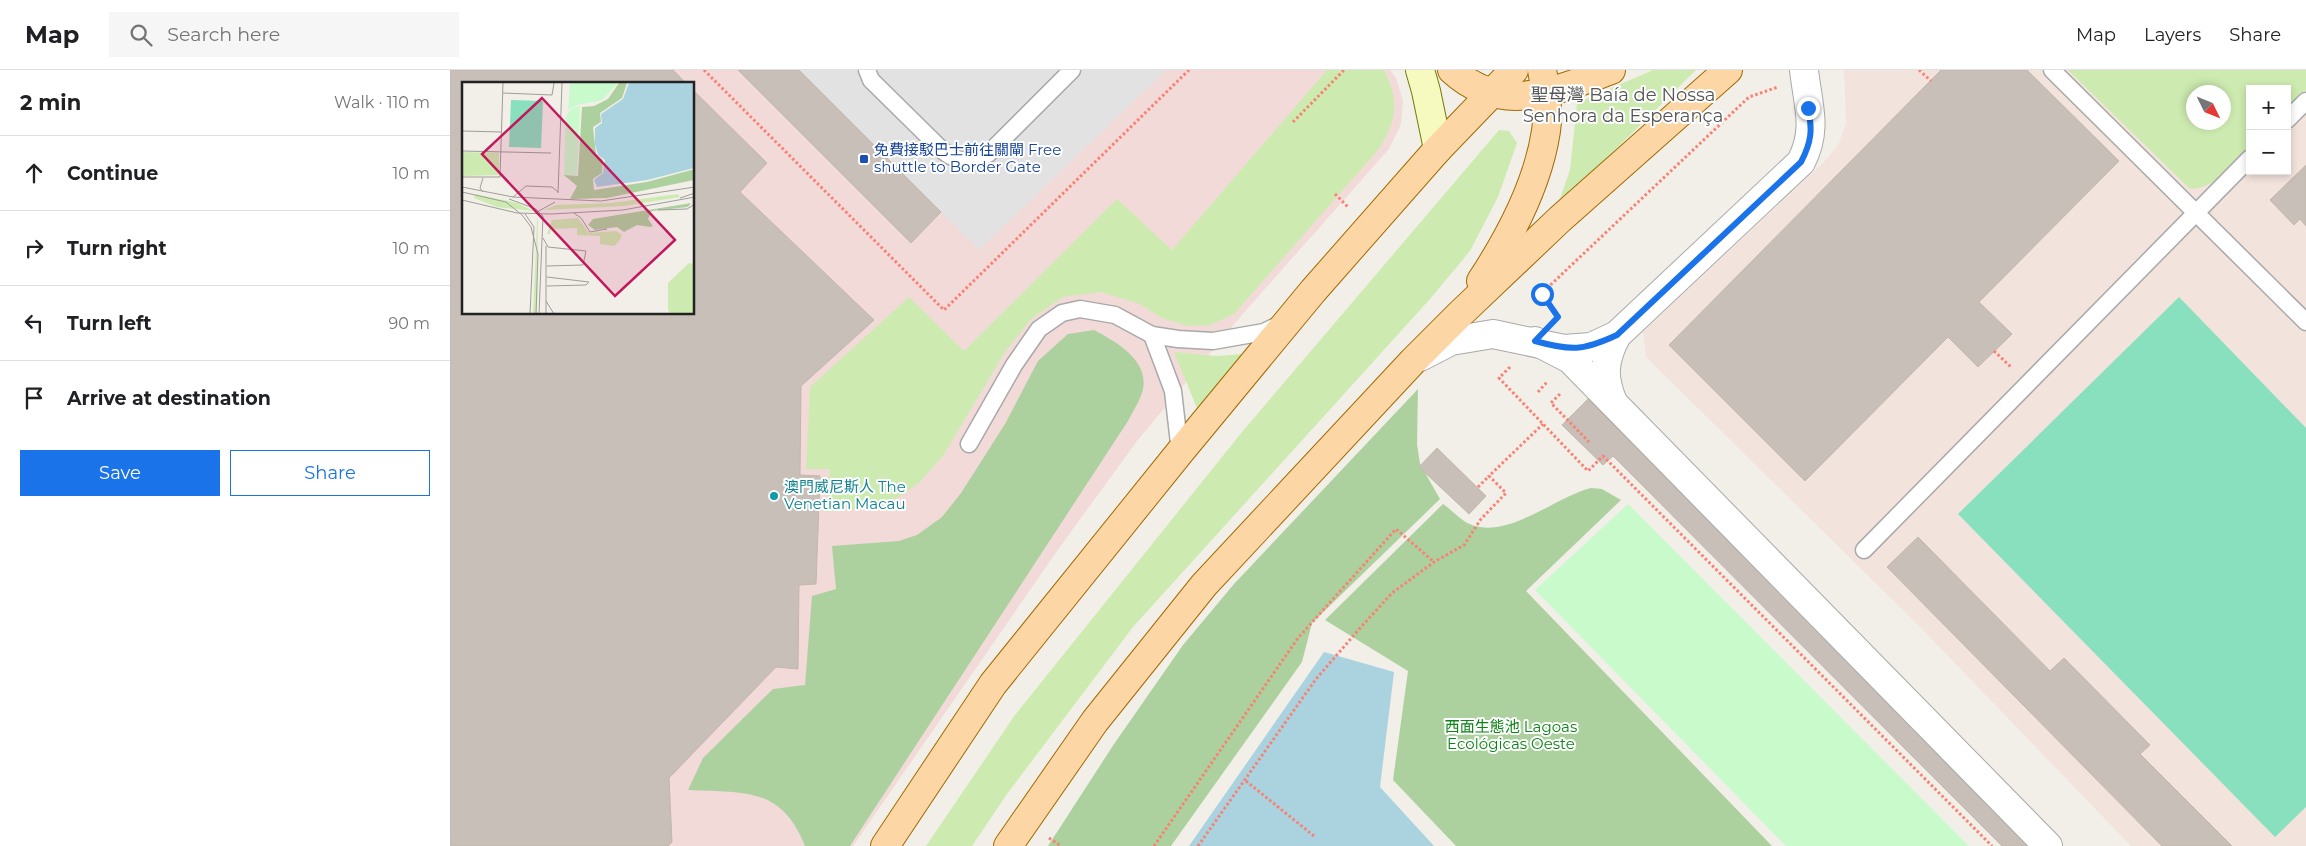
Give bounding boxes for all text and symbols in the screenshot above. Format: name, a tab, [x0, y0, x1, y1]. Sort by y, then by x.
search box	[109, 12, 459, 57]
text: Map	[25, 20, 79, 49]
icon: search	[127, 21, 155, 49]
text: Search here	[167, 23, 280, 46]
text: Map	[2076, 24, 2116, 46]
text: Layers	[2144, 24, 2201, 46]
text: Share	[2229, 24, 2281, 46]
inset map	[462, 82, 695, 315]
district label: 聖母灣 Baía de Nossa Senhora da Esperança	[1523, 84, 1723, 127]
north arrow	[2186, 85, 2231, 130]
map controls	[2246, 85, 2291, 175]
button: +	[2246, 85, 2291, 130]
text: 2 min	[20, 90, 81, 115]
text: Walk · 110 m	[334, 93, 430, 112]
route end	[1797, 97, 1820, 120]
button: −	[2246, 130, 2291, 175]
place label: 免費接駁巴士前往關閘 Free shuttle to Border Gate	[874, 140, 1061, 176]
marker: 免費接駁巴士前往關閘 Free shuttle to Border Gate	[858, 153, 870, 165]
icon: ahead	[20, 159, 48, 187]
text: Continue	[67, 162, 158, 185]
text: 10 m	[392, 164, 430, 183]
icon: right	[20, 234, 48, 262]
text: Turn right	[67, 237, 167, 260]
text: 10 m	[392, 239, 430, 258]
route start	[1531, 283, 1554, 306]
icon: left	[20, 309, 48, 337]
text: Turn left	[67, 312, 152, 335]
text: 90 m	[388, 314, 430, 333]
icon: arrive	[20, 384, 48, 412]
text: Arrive at destination	[67, 387, 271, 410]
button: Save	[20, 450, 220, 496]
button: Share	[230, 450, 430, 496]
place label: 澳門威尼斯人 The Venetian Macau	[784, 477, 906, 513]
marker: 澳門威尼斯人 The Venetian Macau	[768, 490, 780, 502]
park label: 西面生態池 Lagoas Ecológicas Oeste	[1445, 717, 1577, 753]

